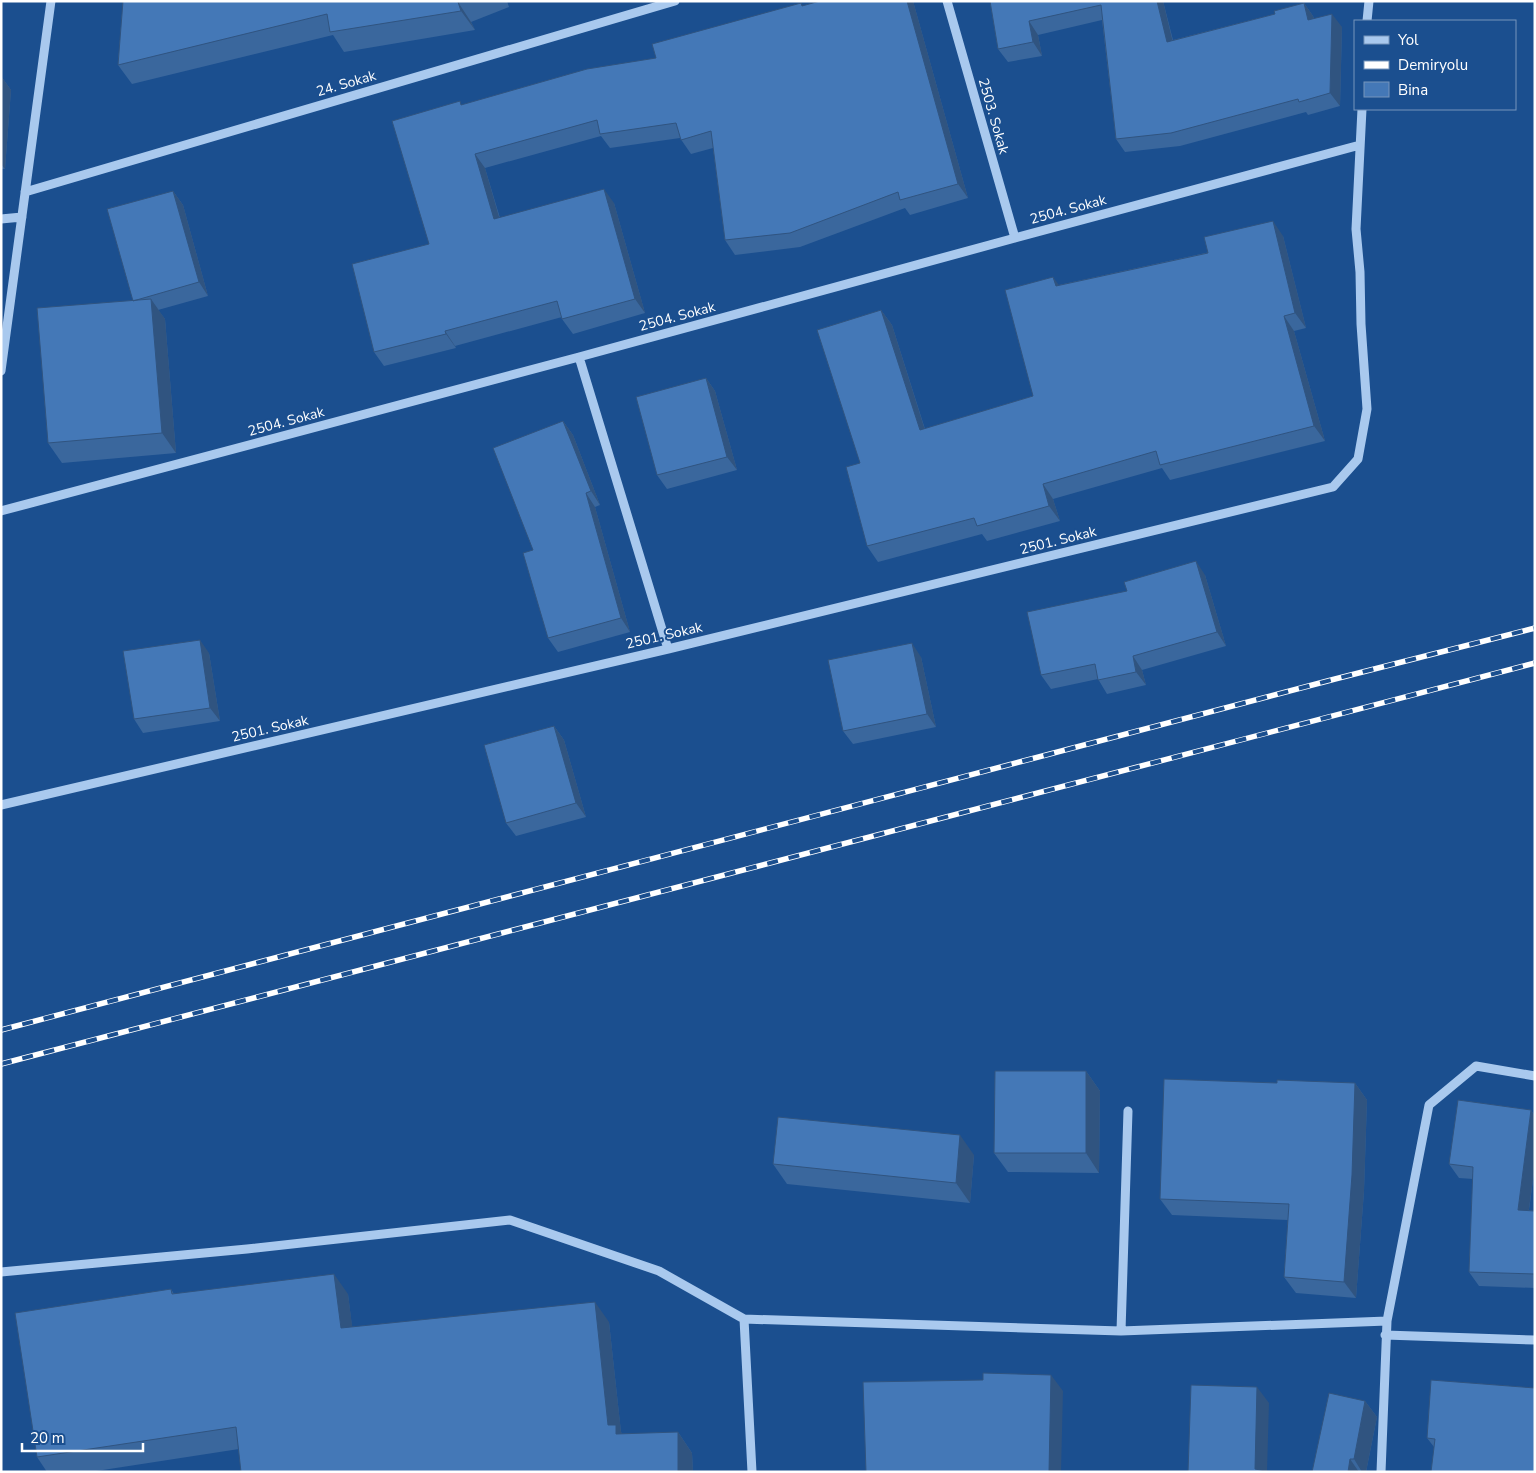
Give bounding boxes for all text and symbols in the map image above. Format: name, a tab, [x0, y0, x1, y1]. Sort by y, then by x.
legend	[1354, 20, 1516, 110]
text: Yol	[1397, 30, 1419, 50]
text: Demiryolu	[1398, 55, 1468, 75]
street label: 24. Sokak	[314, 66, 379, 101]
street label: 2503. Sokak	[974, 76, 1014, 157]
text: Bina	[1398, 80, 1428, 100]
street label: 2504. Sokak	[1028, 190, 1109, 229]
street label: 2504. Sokak	[637, 297, 718, 336]
street label: 2504. Sokak	[246, 402, 327, 441]
street label: 2501. Sokak	[1018, 522, 1099, 559]
street label: 2501. Sokak	[624, 617, 705, 654]
street label: 2501. Sokak	[230, 710, 311, 747]
scale bar	[22, 1420, 144, 1452]
text: 20 m	[30, 1428, 65, 1448]

